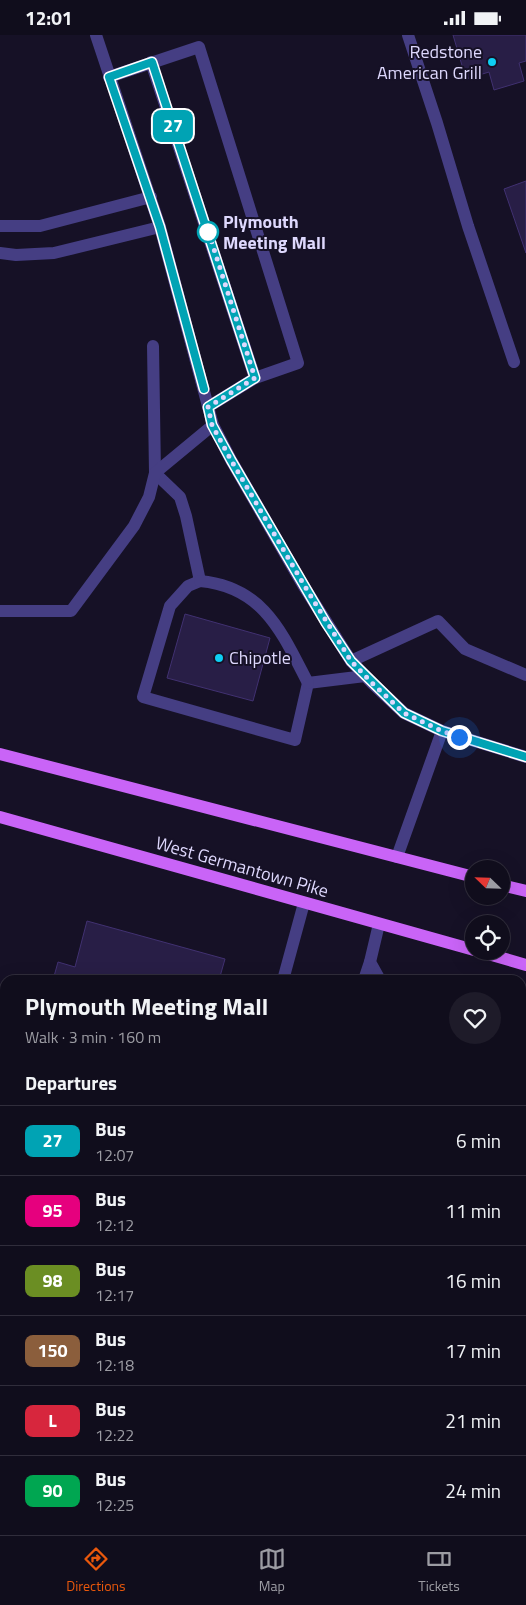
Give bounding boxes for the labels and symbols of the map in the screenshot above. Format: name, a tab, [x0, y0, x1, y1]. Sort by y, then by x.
place label: Redstone American Grill	[377, 38, 482, 86]
marker: Redstone American Grill	[486, 56, 498, 68]
line badge: 27	[150, 110, 196, 142]
place label: Plymouth Meeting Mall	[223, 208, 326, 256]
marker: Plymouth Meeting Mall	[197, 221, 219, 243]
place label: Chipotle	[229, 644, 291, 671]
marker: Chipotle	[213, 652, 225, 664]
your location	[447, 725, 472, 750]
street label: West Germantown Pike	[153, 829, 332, 904]
north arrow	[465, 860, 510, 905]

